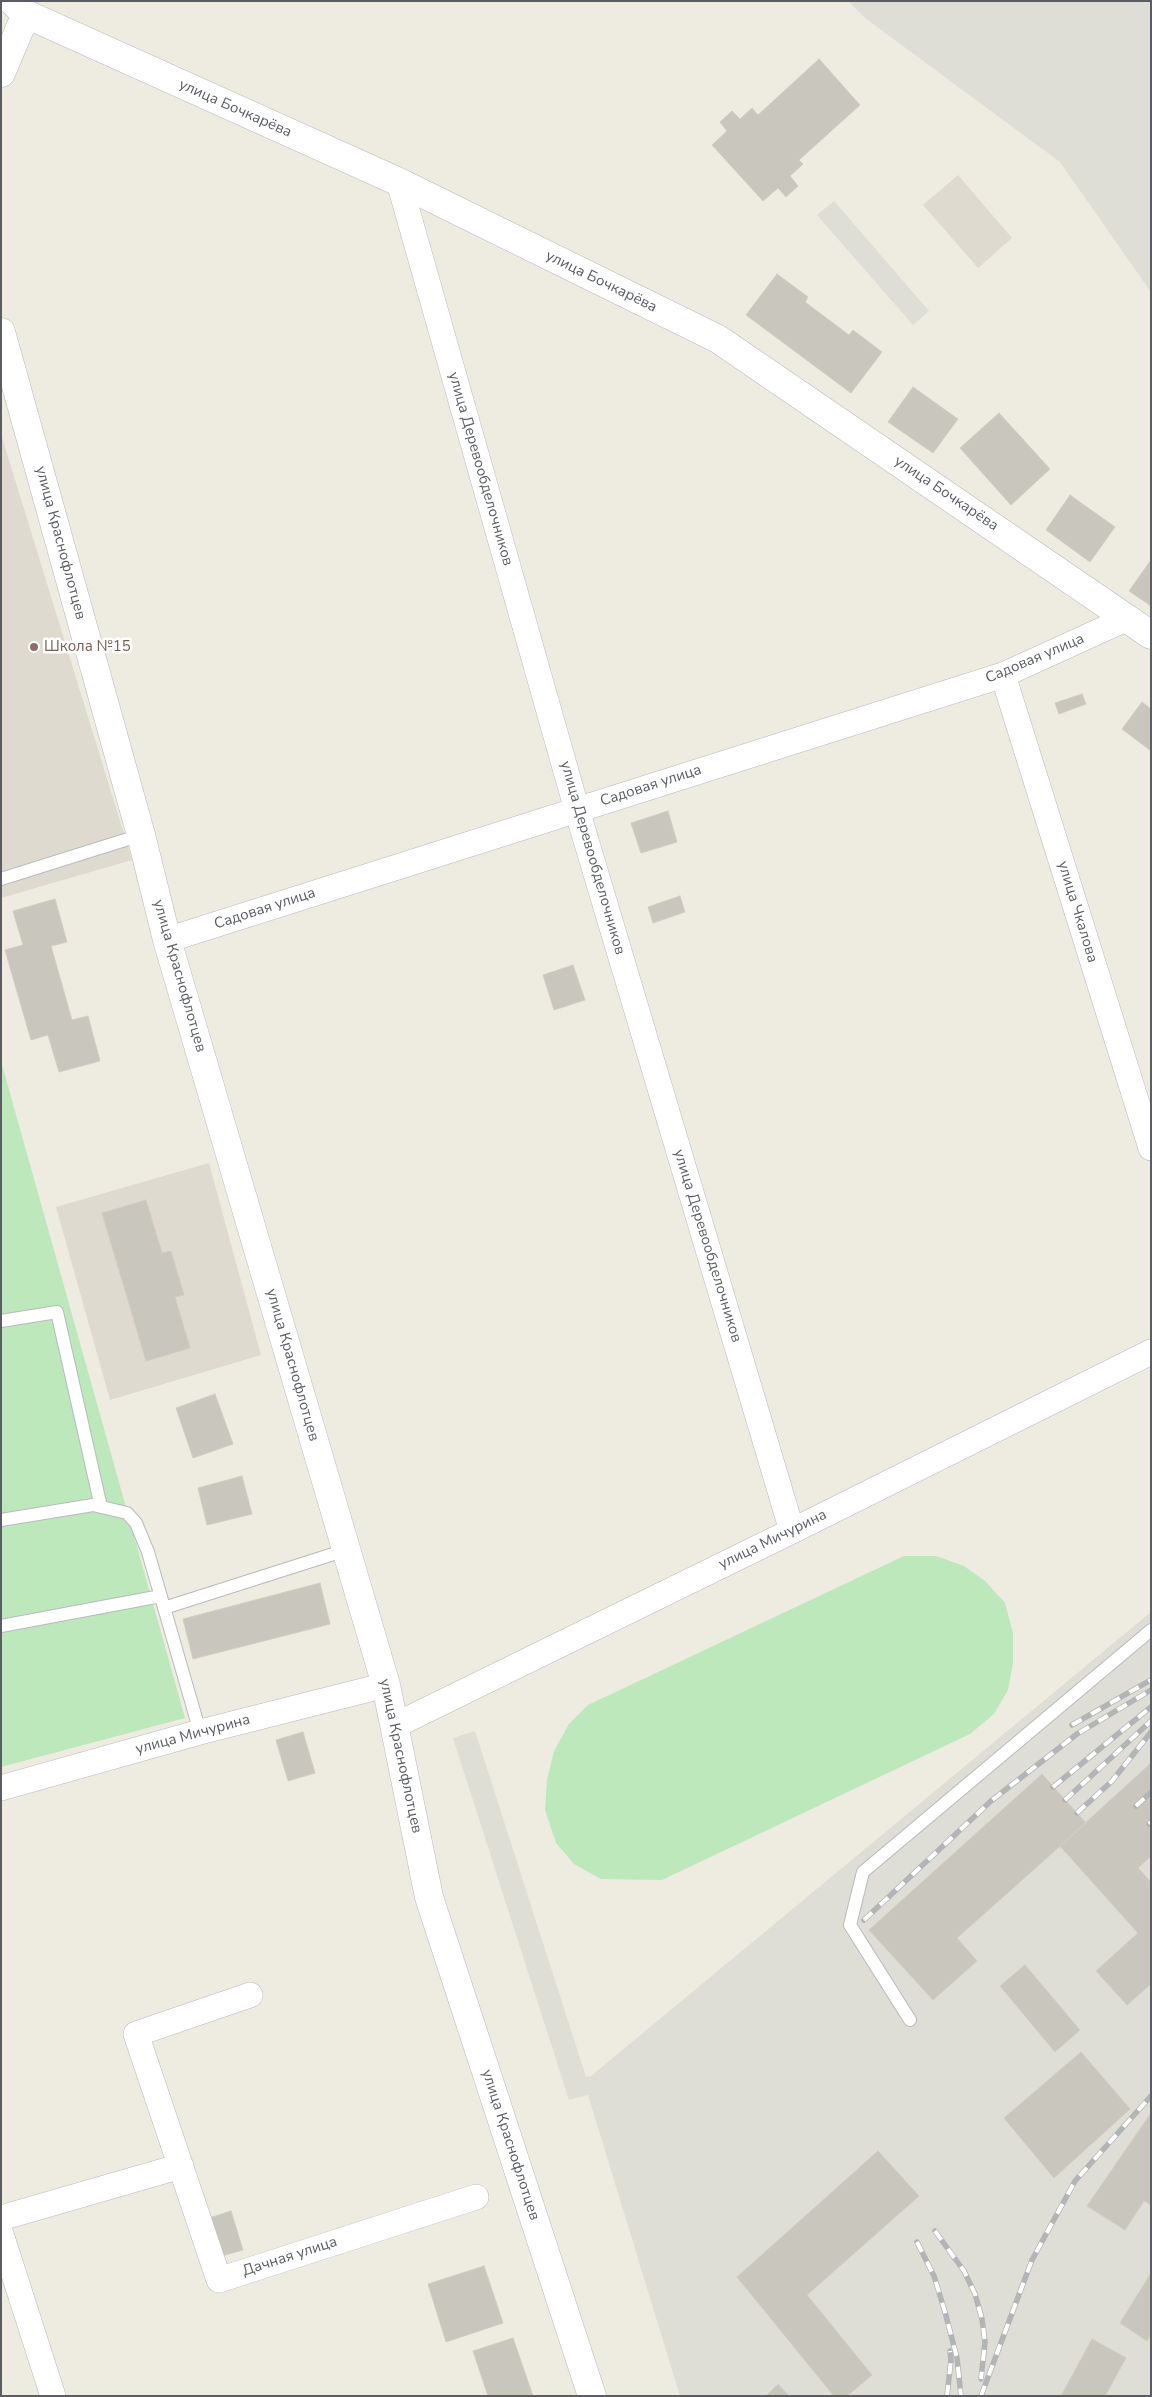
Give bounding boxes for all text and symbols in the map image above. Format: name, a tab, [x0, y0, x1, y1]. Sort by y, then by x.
street label: улица Бочкарёва	[176, 76, 294, 142]
street label: улица Бочкарёва	[542, 247, 660, 317]
street label: улица Деревообделочников	[444, 370, 516, 568]
street label: улица Бочкарёва	[891, 453, 1001, 535]
street label: улица Краснофлотцев	[31, 465, 89, 621]
street label: Садовая улица	[983, 630, 1087, 688]
place label: Школа №15	[44, 638, 131, 656]
marker: Школа №15	[28, 641, 40, 653]
street label: улица Деревообделочников	[556, 759, 628, 957]
street label: Садовая улица	[598, 761, 704, 811]
street label: улица Чкалова	[1053, 859, 1101, 965]
street label: Садовая улица	[212, 884, 318, 934]
street label: улица Краснофлотцев	[149, 898, 209, 1054]
street label: улица Деревообделочников	[669, 1147, 745, 1345]
street label: улица Краснофлотцев	[262, 1287, 322, 1443]
street label: улица Мичурина	[716, 1506, 830, 1574]
street label: улица Краснофлотцев	[375, 1677, 425, 1835]
street label: улица Мичурина	[134, 1711, 252, 1759]
street label: улица Краснофлотцев	[477, 2067, 543, 2223]
street label: Дачная улица	[240, 2233, 340, 2281]

